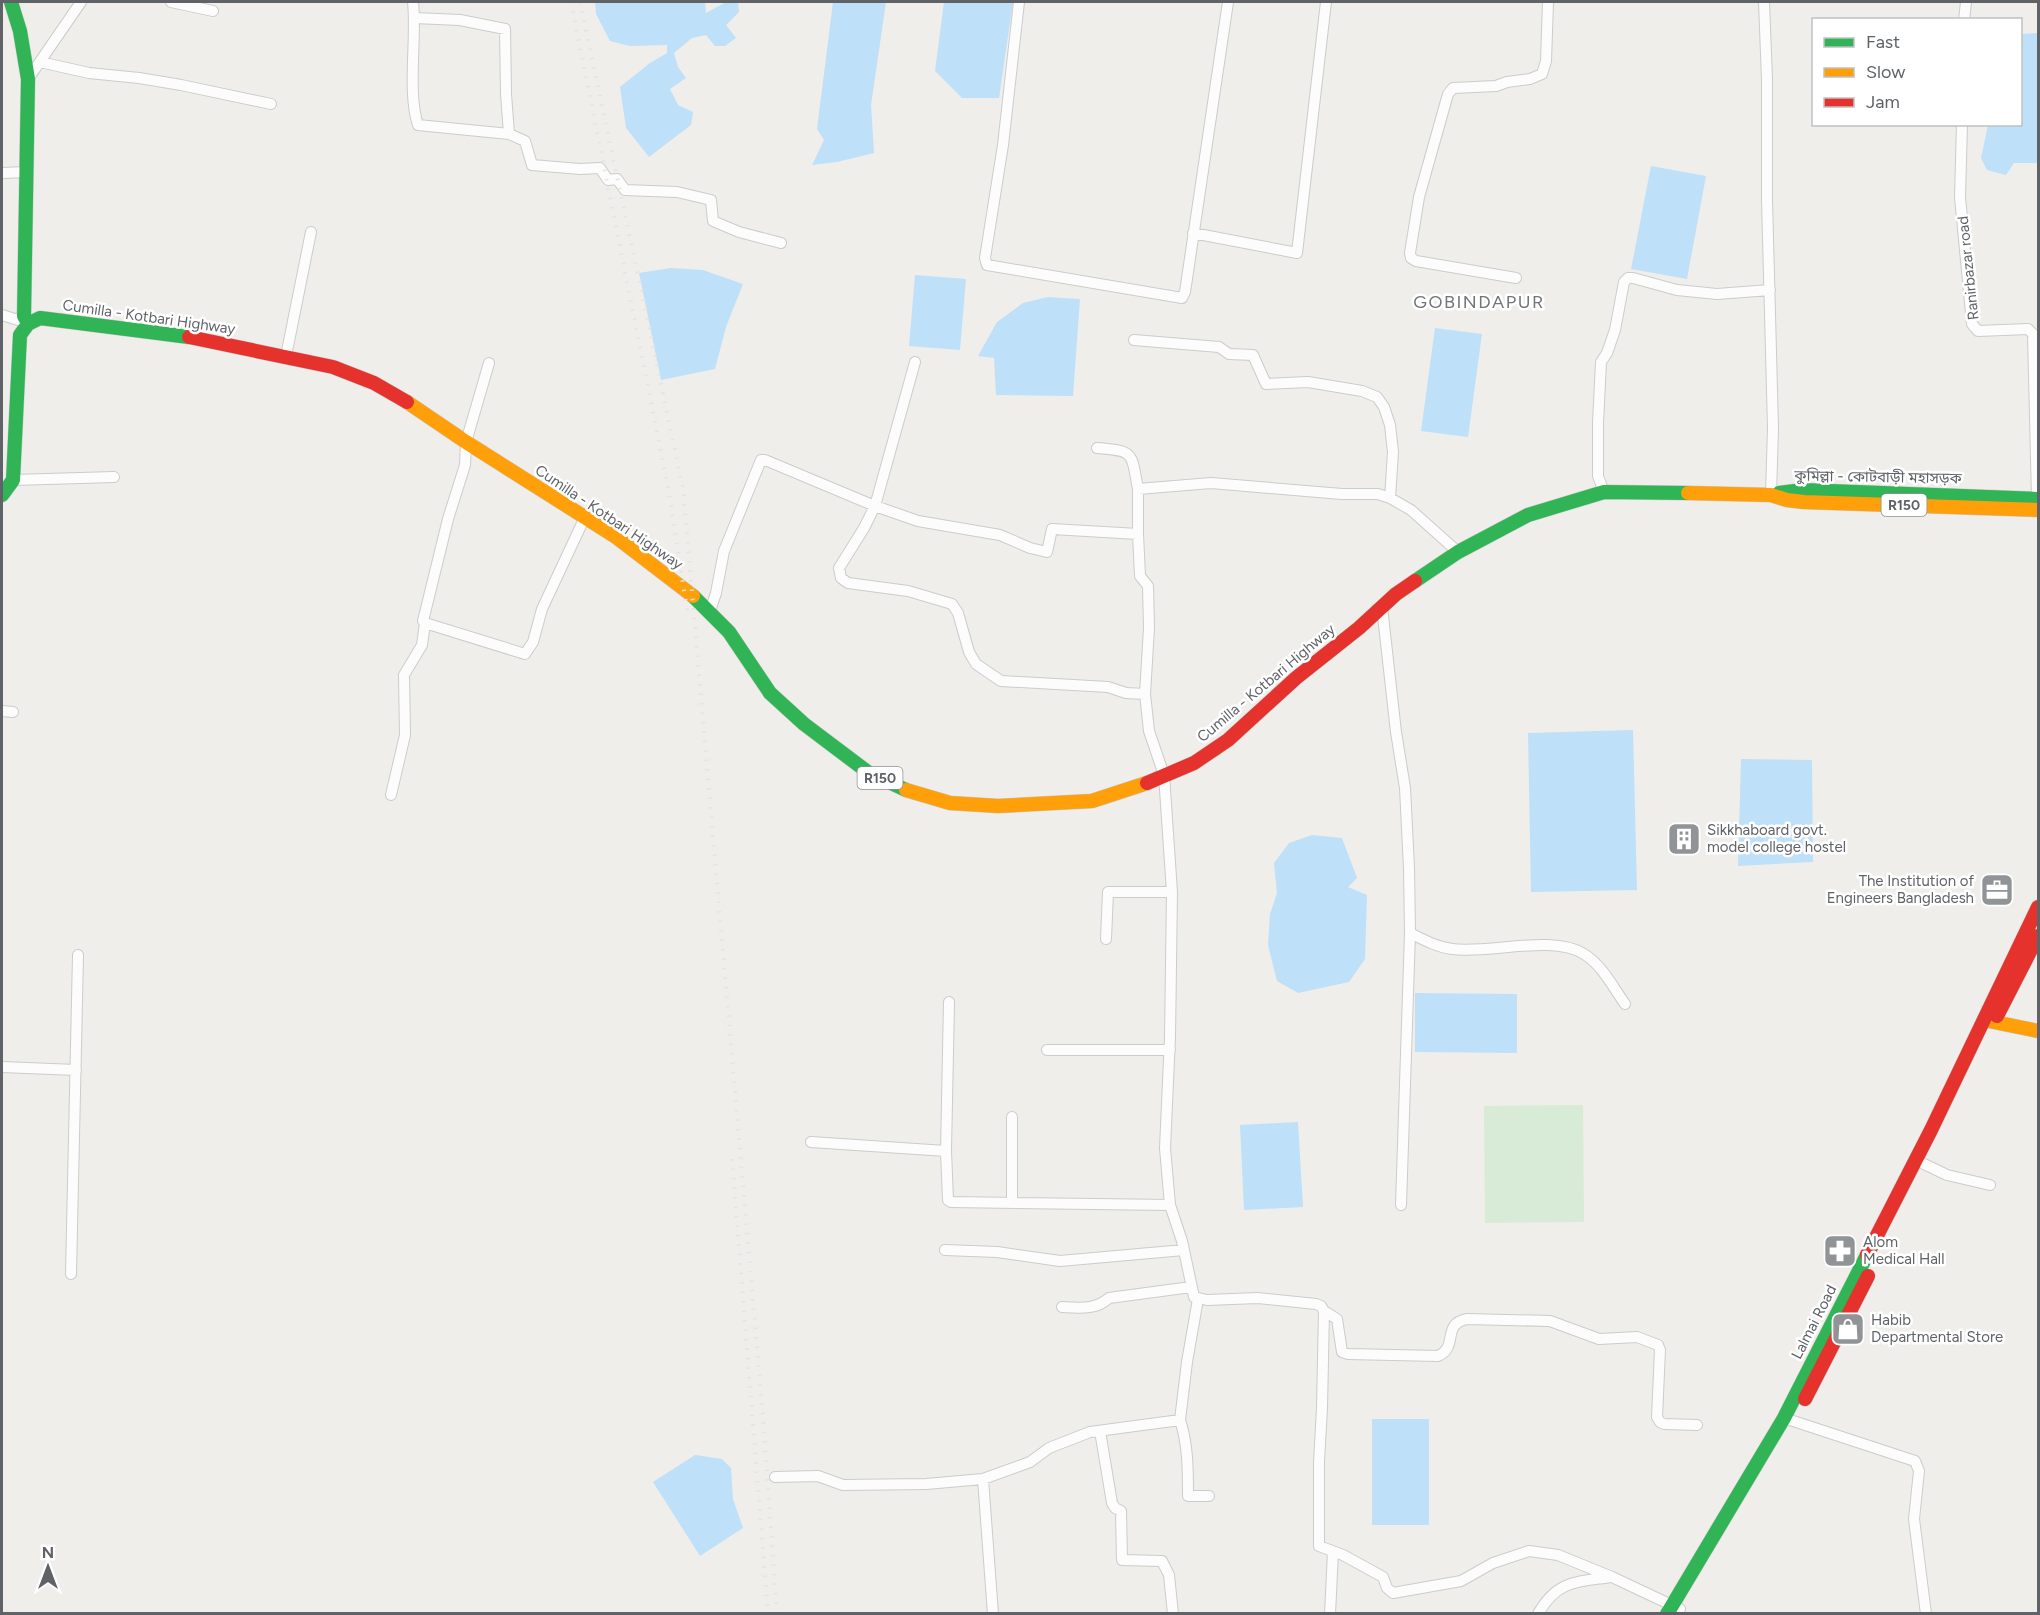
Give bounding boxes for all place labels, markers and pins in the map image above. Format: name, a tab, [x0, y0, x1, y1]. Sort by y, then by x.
building icon: Sikkhaboard govt. model college hostel	[1666, 821, 1702, 857]
place label: Sikkhaboard govt. model college hostel	[1707, 821, 1846, 856]
place label: The Institution of Engineers Bangladesh	[1827, 872, 1974, 907]
office icon: The Institution of Engineers Bangladesh	[1979, 872, 2015, 908]
pharmacy icon: Alom Medical Hall	[1822, 1233, 1858, 1269]
place label: Alom Medical Hall	[1863, 1233, 1944, 1268]
shop icon: Habib Departmental Store	[1830, 1311, 1866, 1347]
place label: Habib Departmental Store	[1871, 1311, 2003, 1346]

